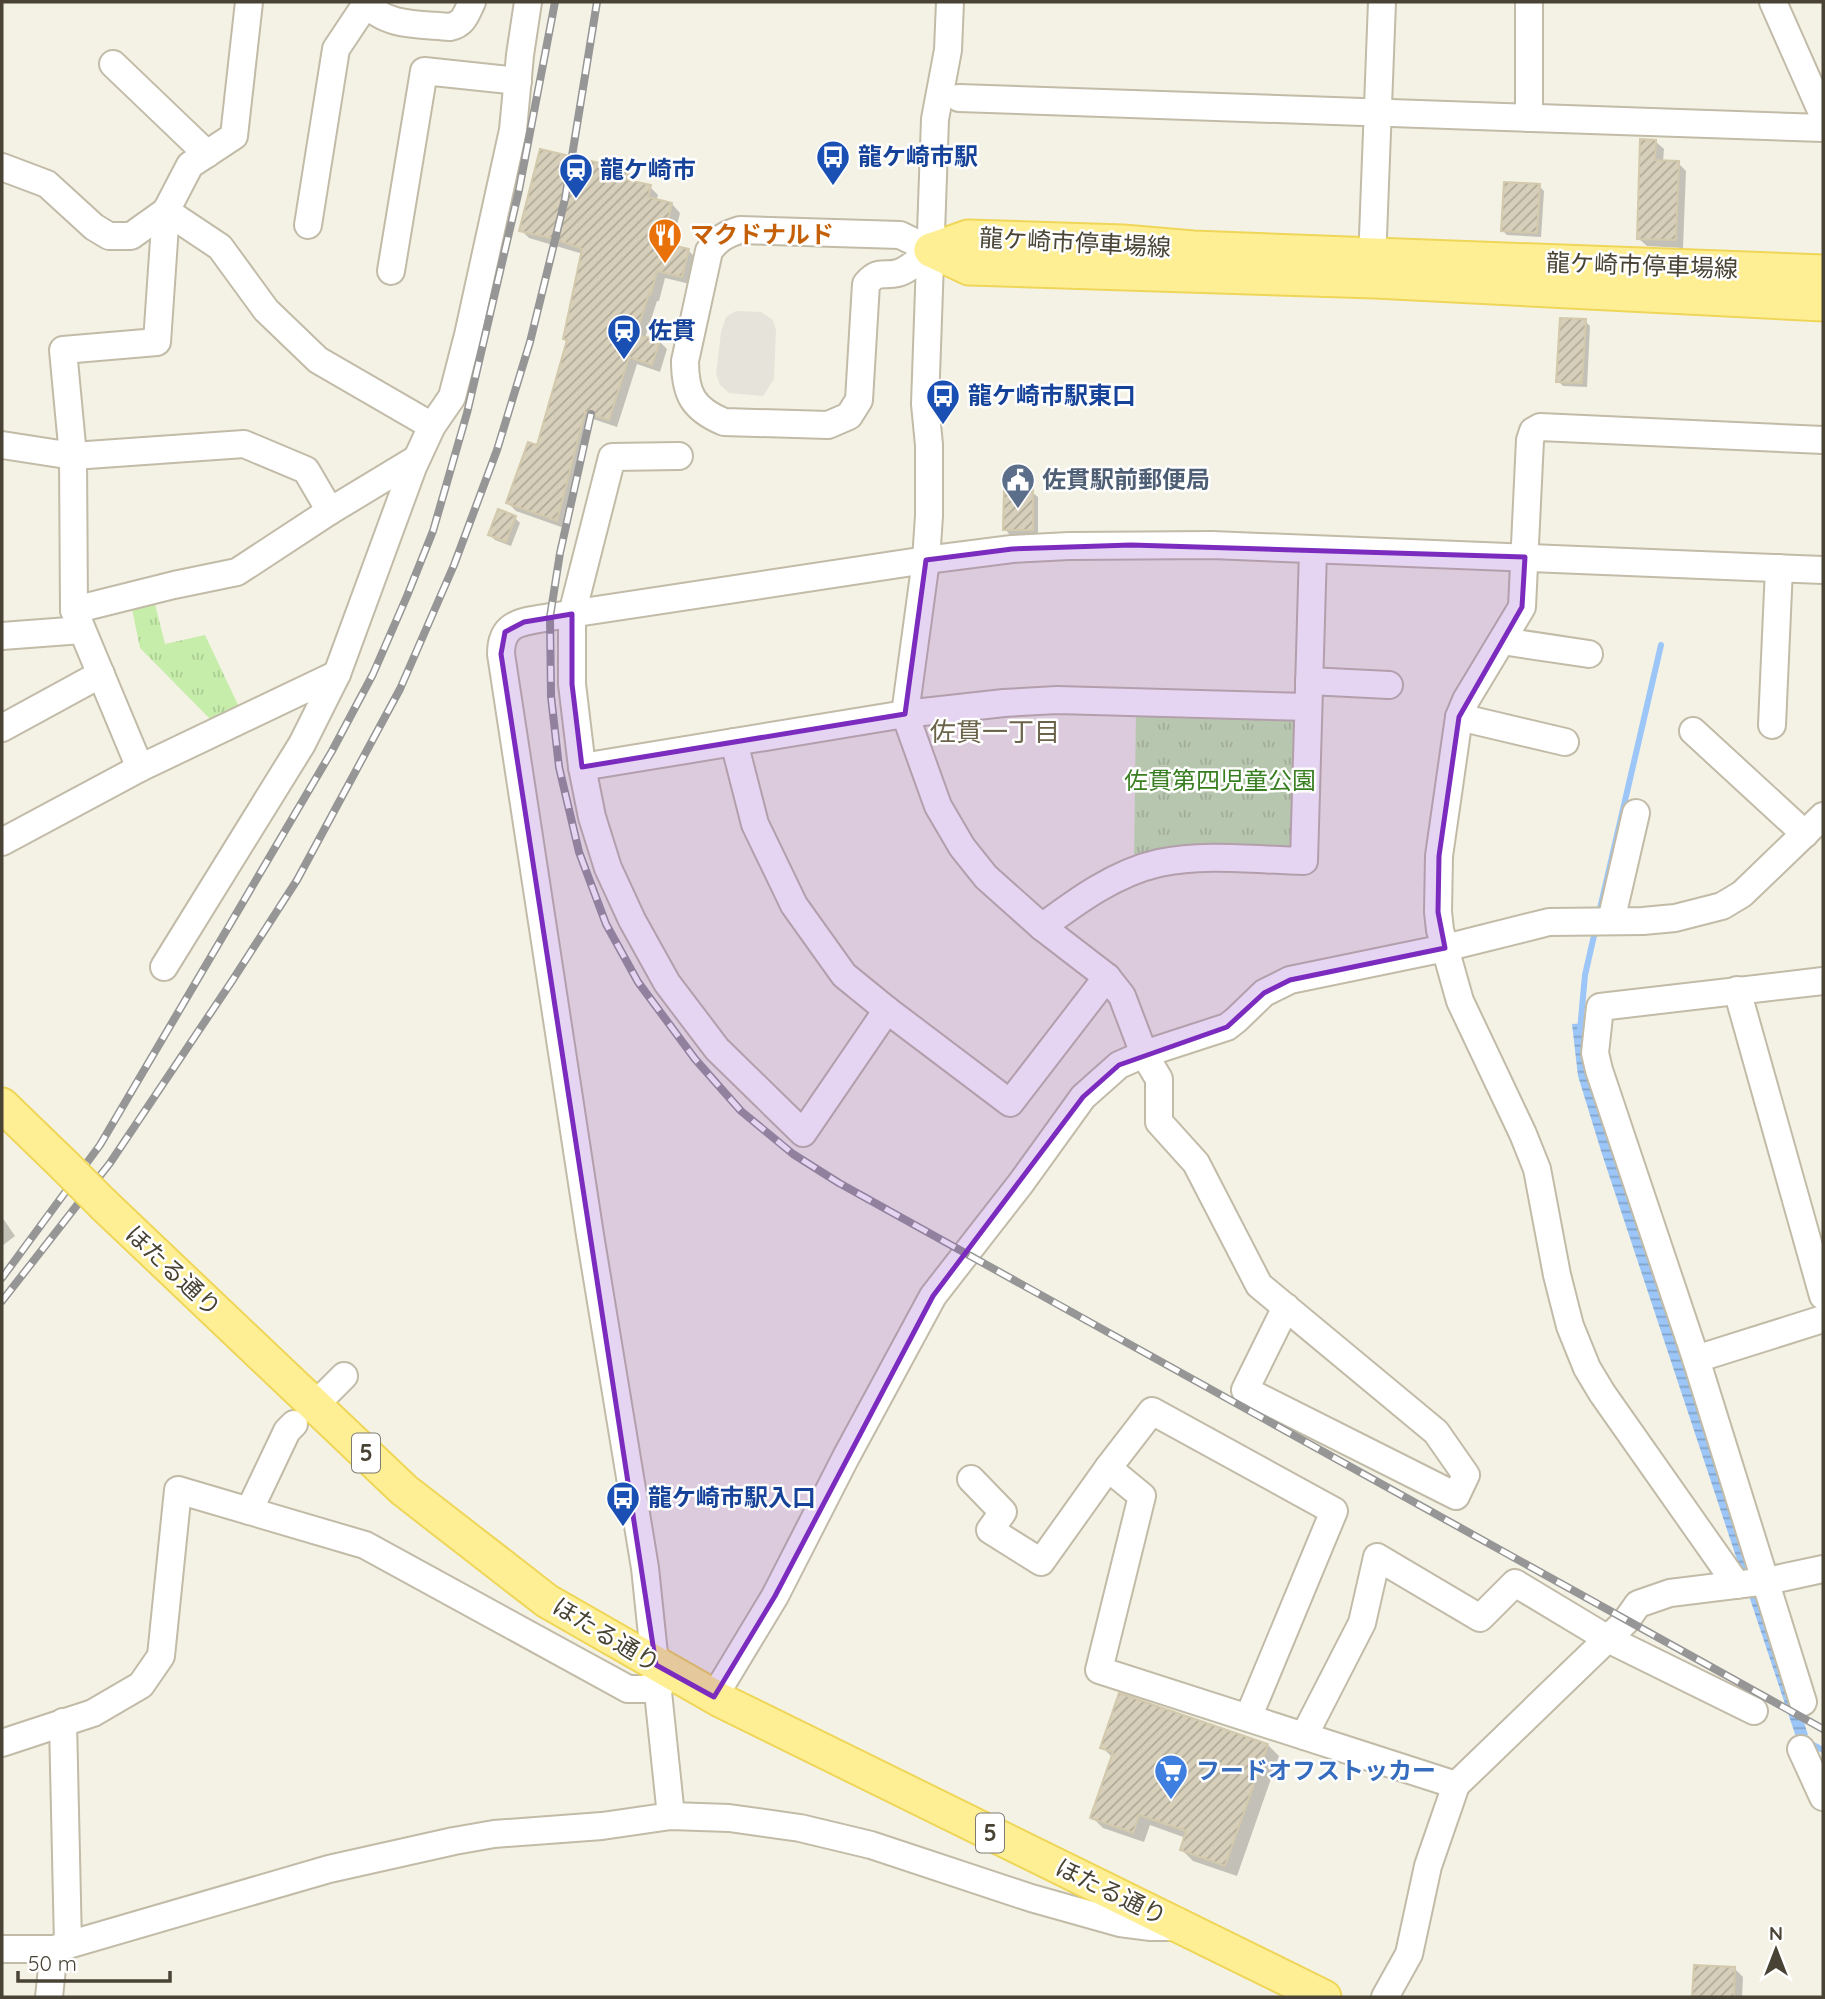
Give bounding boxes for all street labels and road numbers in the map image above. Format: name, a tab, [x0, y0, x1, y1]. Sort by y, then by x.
street label: 龍ケ崎市停車場線	[978, 222, 1172, 262]
street label: 龍ケ崎市停車場線	[1546, 247, 1738, 283]
street label: ほたる通り	[120, 1218, 228, 1322]
road number: 5	[352, 1434, 380, 1472]
street label: ほたる通り	[547, 1590, 666, 1678]
road number: 5	[976, 1814, 1004, 1852]
street label: ほたる通り	[1051, 1851, 1172, 1931]

